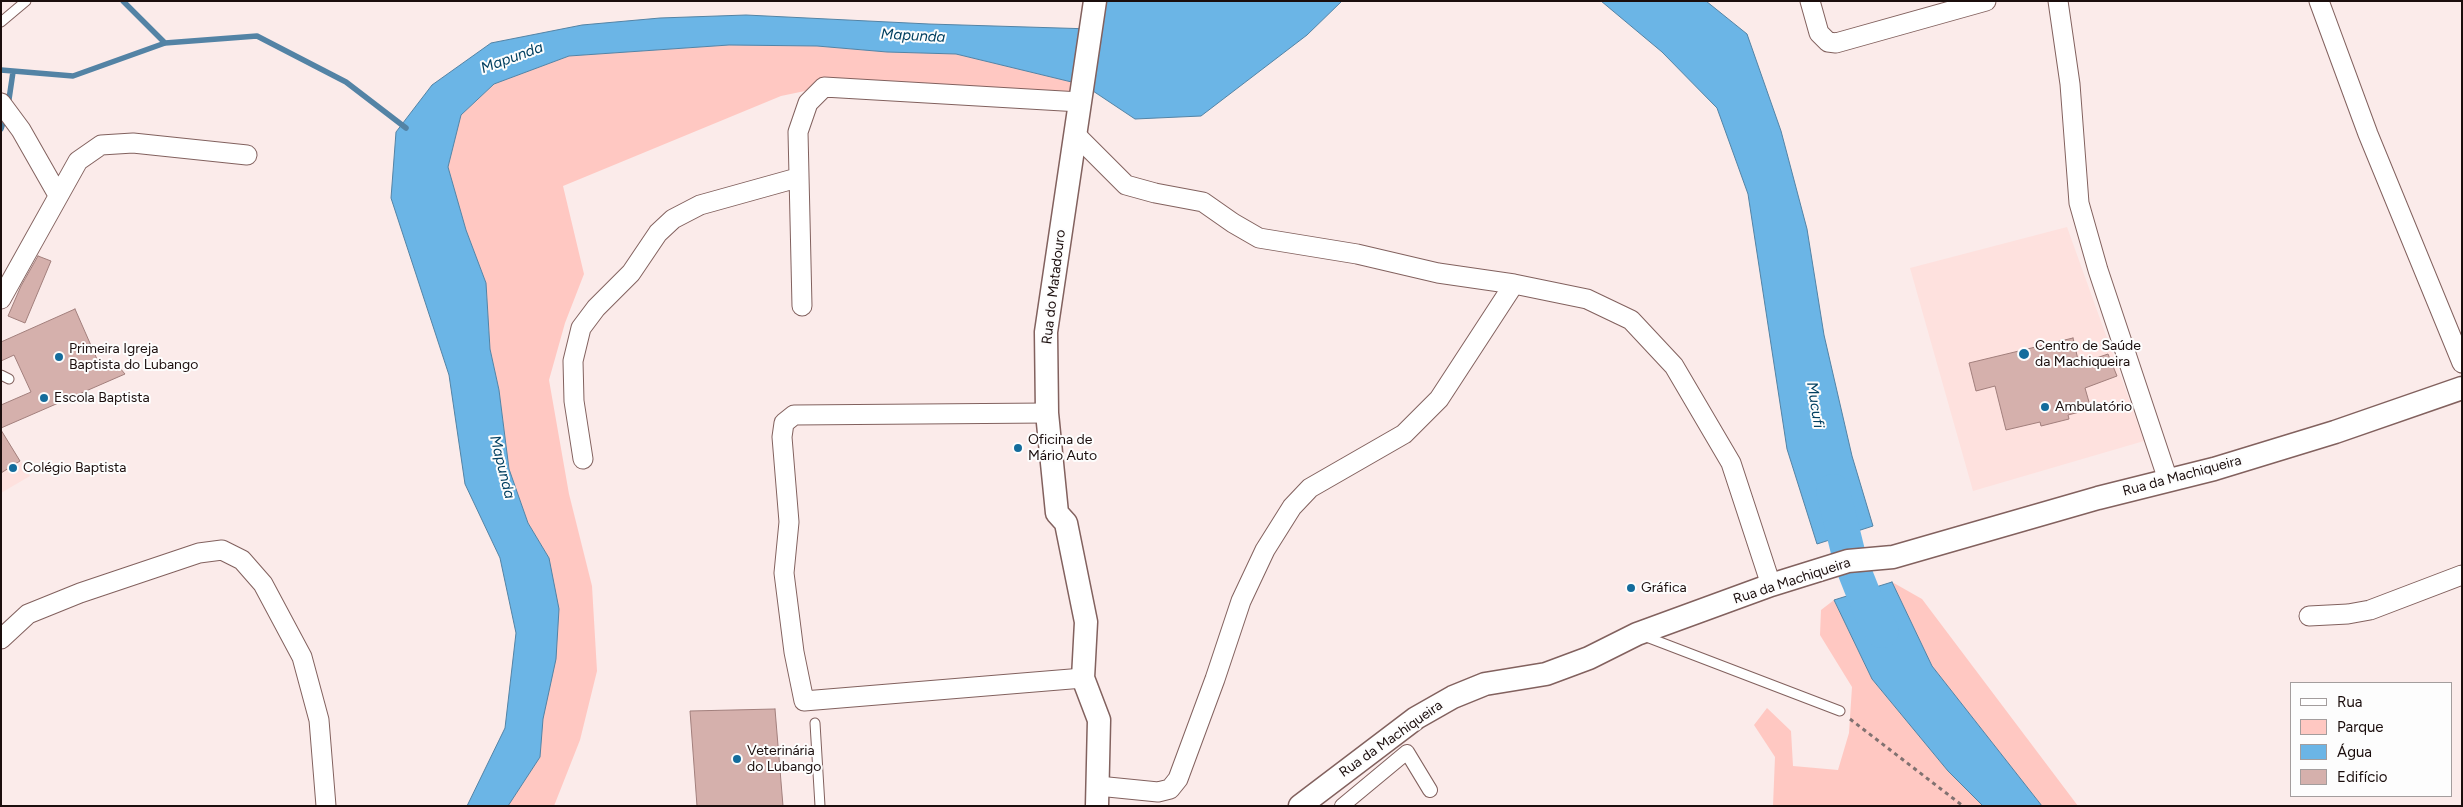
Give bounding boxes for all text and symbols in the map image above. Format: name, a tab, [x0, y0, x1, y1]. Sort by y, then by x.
water label: Mapunda	[880, 25, 946, 47]
water label: Mapunda	[479, 38, 545, 78]
street label: Rua do Matadouro	[1039, 229, 1069, 345]
place label: Centro de Saúde da Machiqueira	[2035, 338, 2141, 371]
place label: Primeira Igreja Baptista do Lubango	[69, 341, 198, 374]
marker: Centro de Saúde da Machiqueira	[2017, 347, 2031, 361]
marker: Primeira Igreja Baptista do Lubango	[53, 351, 65, 363]
water label: Mucufi	[1802, 381, 1828, 429]
place label: Escola Baptista	[54, 390, 150, 406]
marker: Escola Baptista	[38, 392, 50, 404]
place label: Ambulatório	[2055, 399, 2132, 415]
marker: Ambulatório	[2039, 401, 2051, 413]
place label: Oficina de Mário Auto	[1028, 432, 1097, 464]
water label: Mapunda	[485, 433, 519, 501]
marker: Oficina de Mário Auto	[1012, 442, 1024, 454]
street label: Rua da Machiqueira	[2121, 452, 2243, 500]
place label: Colégio Baptista	[23, 460, 126, 476]
marker: Colégio Baptista	[7, 462, 19, 474]
street label: Rua da Machiqueira	[1731, 554, 1853, 608]
place label: Gráfica	[1641, 580, 1687, 596]
marker: Gráfica	[1625, 582, 1637, 594]
legend	[2290, 682, 2453, 797]
text: Rua	[2337, 693, 2362, 711]
street label: Rua da Machiqueira	[1336, 697, 1446, 781]
text: Parque	[2337, 718, 2384, 736]
place label: Veterinária do Lubango	[747, 743, 821, 776]
text: Água	[2337, 743, 2372, 761]
marker: Veterinária do Lubango	[731, 753, 743, 765]
text: Edifício	[2337, 768, 2387, 786]

